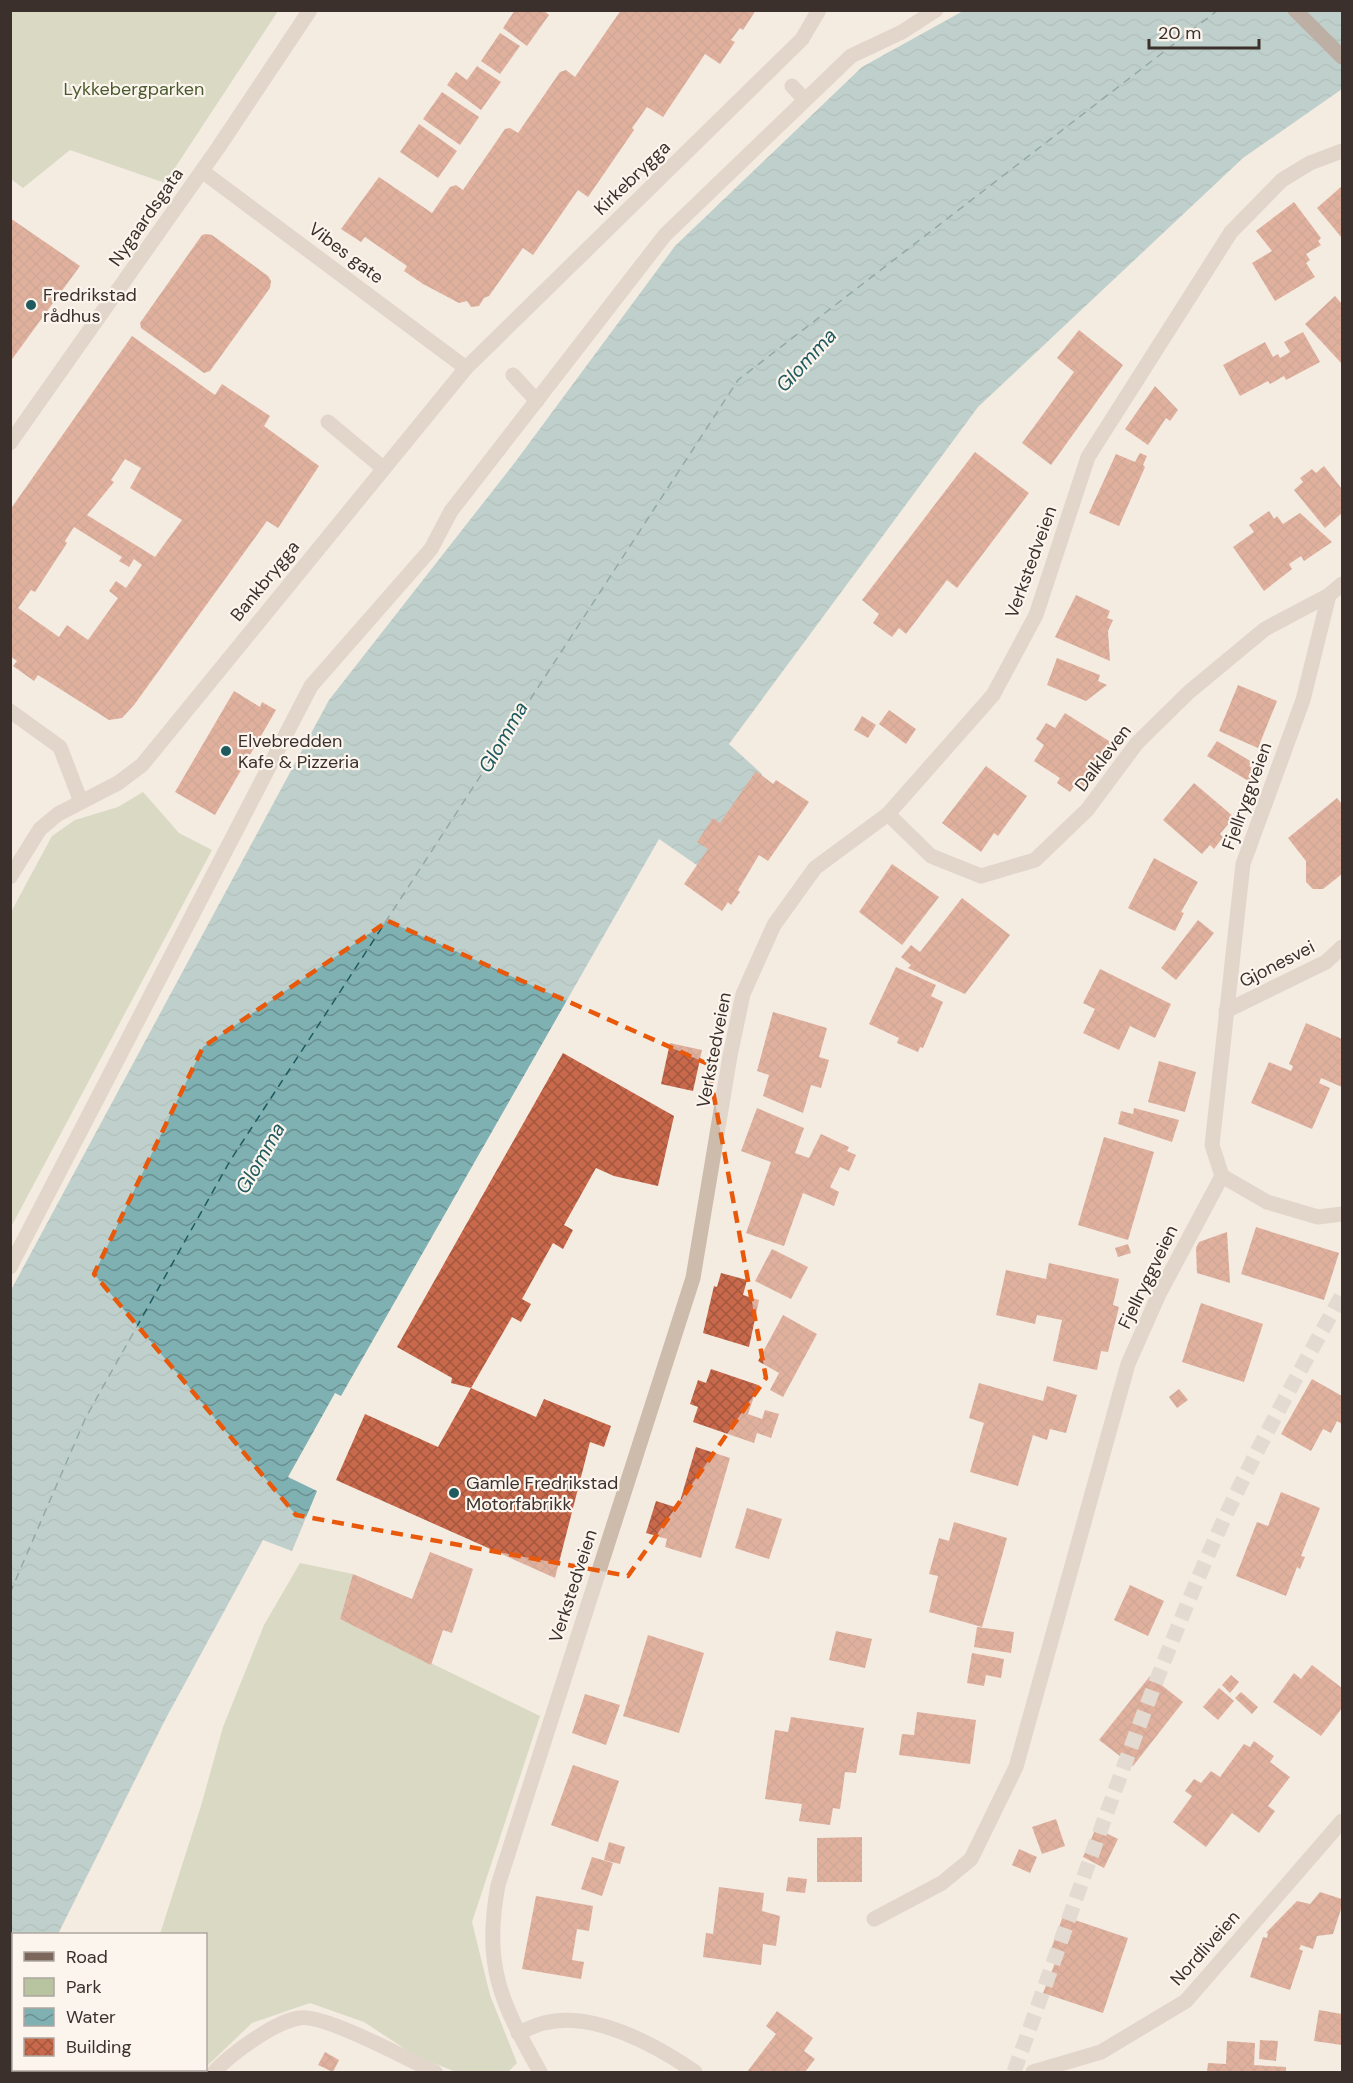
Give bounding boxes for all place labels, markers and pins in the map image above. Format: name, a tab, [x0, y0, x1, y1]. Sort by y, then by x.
place label: Fredrikstad rådhus	[43, 283, 137, 328]
marker: Fredrikstad rådhus	[24, 298, 38, 312]
place label: Elvebredden Kafe & Pizzeria	[238, 729, 359, 774]
marker: Elvebredden Kafe & Pizzeria	[219, 744, 233, 758]
place label: Gamle Fredrikstad Motorfabrikk	[466, 1471, 618, 1516]
marker: Gamle Fredrikstad Motorfabrikk	[447, 1486, 461, 1500]

